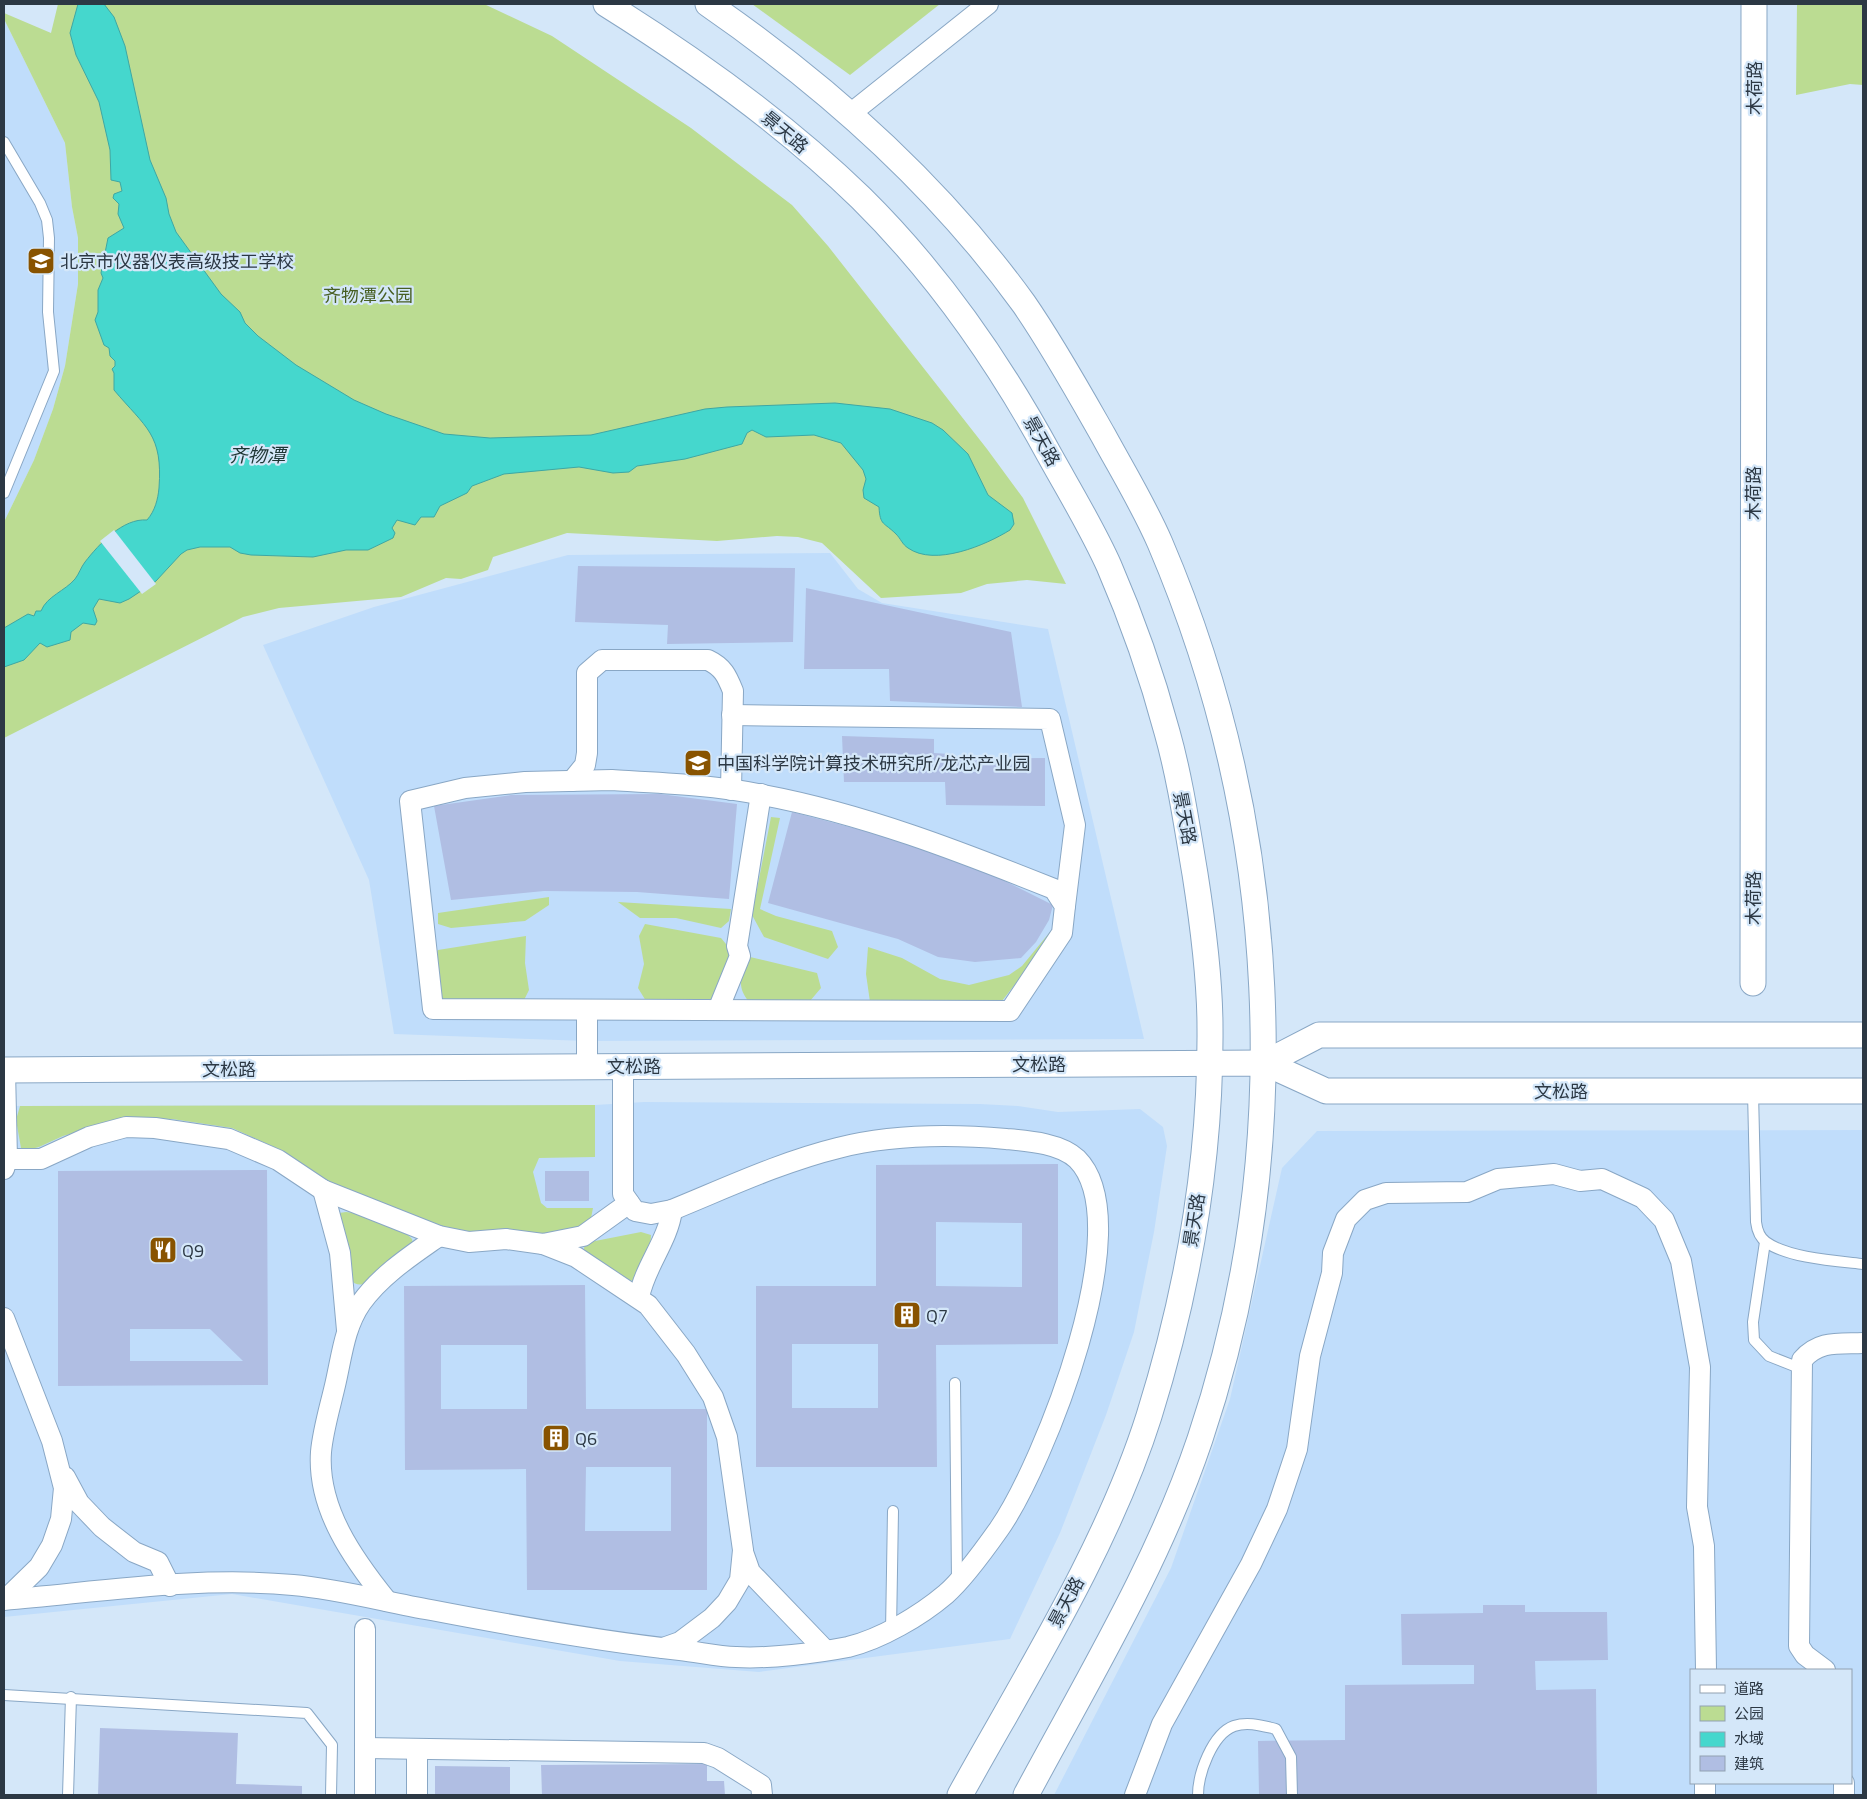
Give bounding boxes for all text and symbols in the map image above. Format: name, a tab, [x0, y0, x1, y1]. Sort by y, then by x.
street label: 木荷路	[1741, 61, 1768, 115]
street label: 景天路	[756, 104, 814, 160]
school or university icon: 北京市仪器仪表高级技工学校	[26, 246, 56, 276]
place label: 北京市仪器仪表高级技工学校	[60, 248, 294, 275]
park label: 齐物潭公园	[323, 282, 413, 309]
street label: 景天路	[1017, 411, 1067, 471]
water label: 齐物潭	[228, 440, 288, 469]
street label: 木荷路	[1740, 466, 1767, 520]
school or university icon: 中国科学院计算技术研究所/龙芯产业园	[683, 748, 713, 778]
place label: 中国科学院计算技术研究所/龙芯产业园	[717, 750, 1030, 777]
street label: 景天路	[1167, 789, 1203, 847]
street label: 木荷路	[1740, 871, 1767, 925]
street label: 文松路	[1012, 1051, 1066, 1078]
street label: 文松路	[607, 1053, 661, 1080]
street label: 文松路	[202, 1056, 256, 1083]
street label: 文松路	[1534, 1078, 1588, 1105]
street label: 景天路	[1176, 1191, 1212, 1249]
restaurant icon: Q9	[148, 1235, 178, 1265]
place label: Q9	[182, 1237, 204, 1264]
building icon: Q7	[892, 1300, 922, 1330]
place label: Q7	[926, 1302, 948, 1329]
building icon: Q6	[541, 1423, 571, 1453]
place label: Q6	[575, 1425, 597, 1452]
street label: 景天路	[1041, 1572, 1091, 1632]
legend	[1690, 1669, 1852, 1784]
text: 道路	[1734, 1677, 1764, 1700]
text: 公园	[1734, 1702, 1764, 1725]
text: 水域	[1734, 1727, 1764, 1750]
text: 建筑	[1734, 1752, 1764, 1775]

